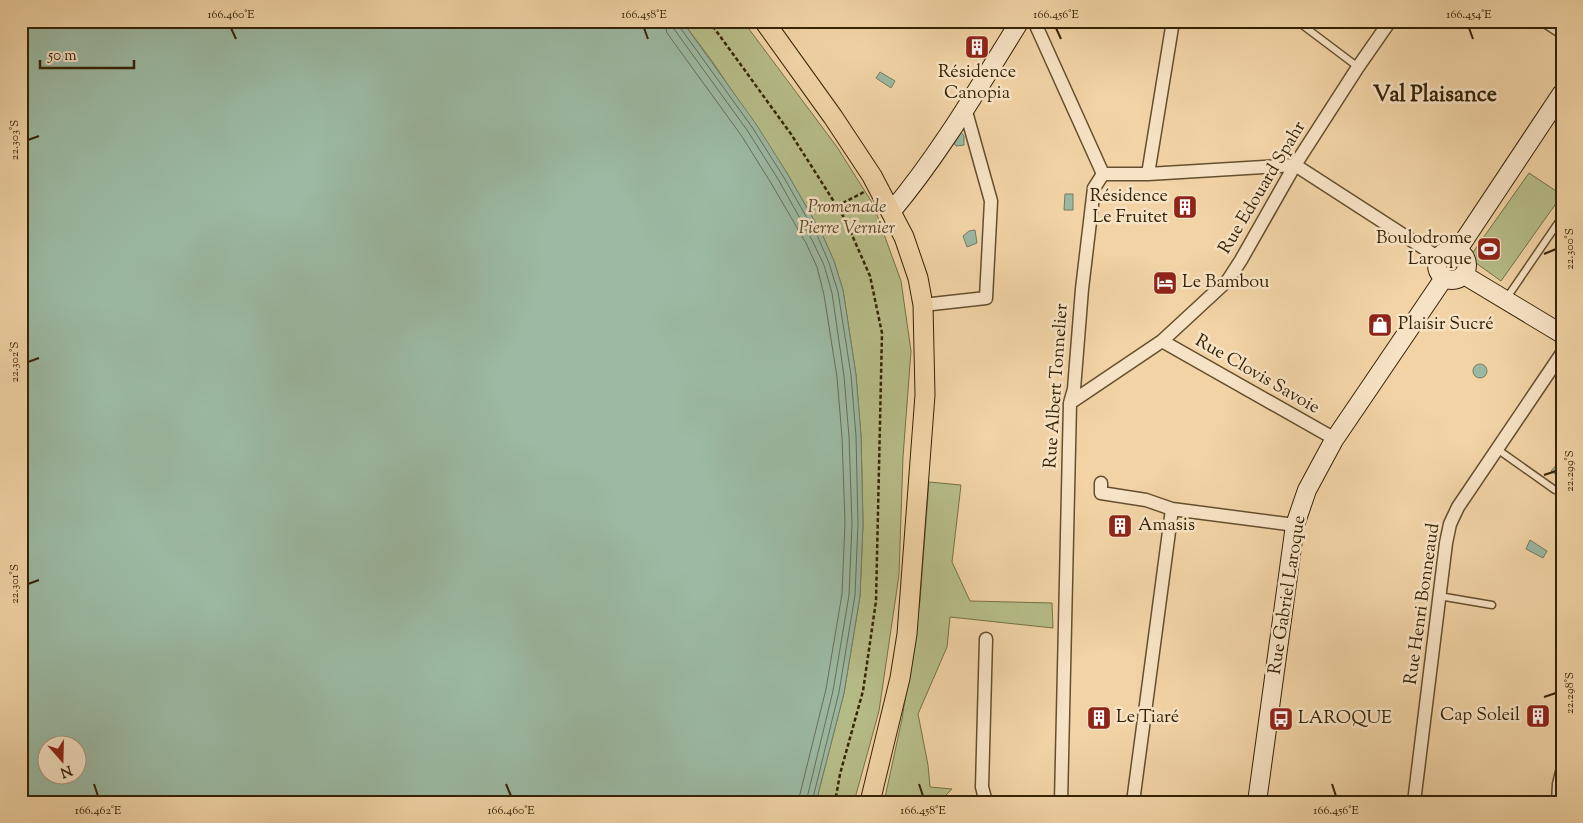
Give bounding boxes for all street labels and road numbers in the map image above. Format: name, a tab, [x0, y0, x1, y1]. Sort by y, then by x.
street label: Rue Edouard Spahr	[1213, 116, 1313, 259]
street label: Rue Albert Tonnelier	[1038, 302, 1076, 469]
street label: Rue Clovis Savoie	[1190, 329, 1324, 421]
street label: Rue Gabriel Laroque	[1263, 514, 1313, 676]
street label: Rue Henri Bonneaud	[1399, 521, 1447, 687]

